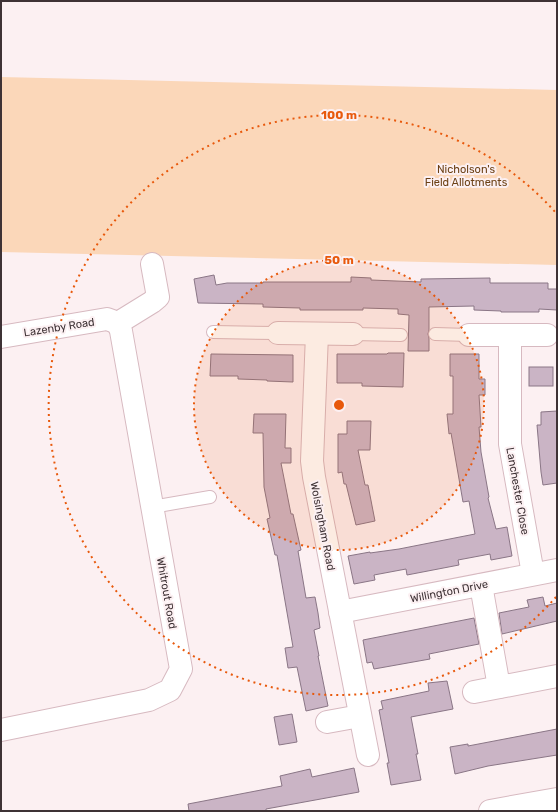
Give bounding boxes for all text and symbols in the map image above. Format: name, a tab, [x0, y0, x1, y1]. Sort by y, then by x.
text: 100 m	[321, 108, 357, 122]
park label: Nicholson's Field Allotments	[425, 163, 508, 189]
text: 50 m	[324, 253, 354, 267]
street label: Lazenby Road	[23, 315, 95, 340]
centre of rings	[332, 398, 346, 412]
street label: Lanchester Close	[503, 446, 532, 536]
street label: Wolsingham Road	[308, 480, 338, 572]
street label: Whitrout Road	[154, 556, 179, 630]
street label: Willington Drive	[409, 578, 489, 605]

